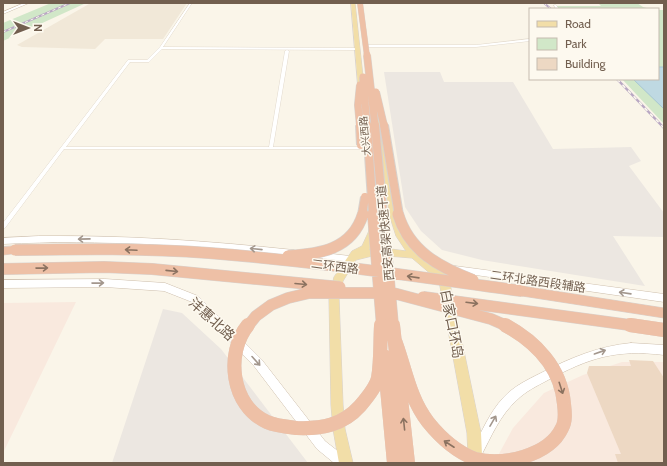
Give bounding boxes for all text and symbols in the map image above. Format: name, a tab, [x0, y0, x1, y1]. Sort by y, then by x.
north arrow	[8, 8, 48, 48]
legend	[529, 8, 659, 80]
text: Road	[565, 16, 591, 31]
text: N	[31, 24, 45, 32]
text: Park	[565, 36, 587, 51]
text: Building	[565, 56, 607, 71]
street label: 大兴西路	[357, 116, 373, 156]
street label: 西安高架快速干道	[373, 185, 397, 281]
one-way arrow	[78, 235, 91, 242]
one-way arrow	[250, 245, 263, 252]
one-way arrow	[125, 246, 138, 253]
street label: 二环西路	[310, 256, 360, 276]
one-way arrow	[35, 264, 48, 271]
one-way arrow	[165, 267, 178, 274]
street label: 二环北路西段辅路	[489, 267, 587, 295]
one-way arrow	[407, 273, 420, 281]
one-way arrow	[91, 279, 104, 287]
one-way arrow	[294, 280, 307, 287]
street label: 白家口环岛	[436, 288, 468, 360]
one-way arrow	[619, 289, 632, 297]
street label: 沣惠北路	[185, 294, 239, 344]
one-way arrow	[465, 299, 478, 307]
one-way arrow	[594, 348, 607, 355]
one-way arrow	[251, 356, 260, 366]
one-way arrow	[558, 381, 565, 394]
one-way arrow	[490, 415, 498, 427]
one-way arrow	[400, 418, 407, 431]
one-way arrow	[444, 439, 455, 448]

